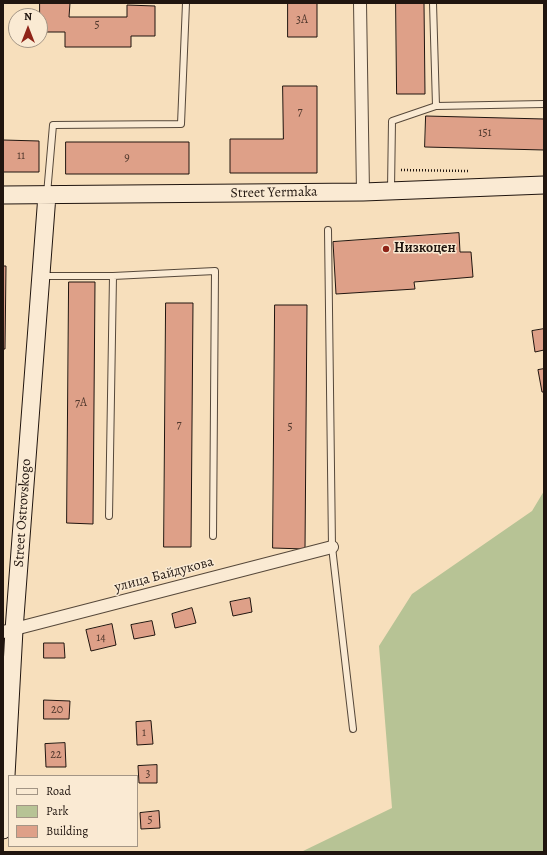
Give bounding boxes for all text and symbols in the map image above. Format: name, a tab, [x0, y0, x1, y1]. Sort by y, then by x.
north arrow	[8, 8, 48, 48]
text: N	[24, 9, 32, 24]
house number: 3А	[296, 13, 308, 27]
house number: 5	[94, 18, 100, 32]
house number: 7	[297, 105, 303, 119]
house number: 151	[478, 126, 492, 140]
house number: 11	[17, 149, 25, 163]
house number: 9	[124, 151, 130, 165]
street label: Street Yermaka	[230, 184, 318, 202]
place label: Низкоцен	[394, 241, 456, 257]
marker: Низкоцен	[381, 244, 391, 254]
house number: 7А	[75, 396, 87, 410]
house number: 7	[176, 418, 182, 432]
house number: 5	[287, 420, 293, 434]
street label: Street Ostrovskogo	[11, 458, 35, 568]
street label: улица Байдукова	[113, 554, 215, 596]
house number: 14	[96, 631, 106, 645]
house number: 20	[51, 703, 63, 717]
house number: 1	[142, 726, 146, 740]
house number: 22	[50, 748, 62, 762]
house number: 3	[146, 767, 150, 781]
legend	[8, 775, 138, 847]
text: Road	[46, 783, 71, 799]
text: Park	[46, 803, 69, 819]
house number: 5	[147, 813, 153, 827]
text: Building	[46, 823, 88, 839]

